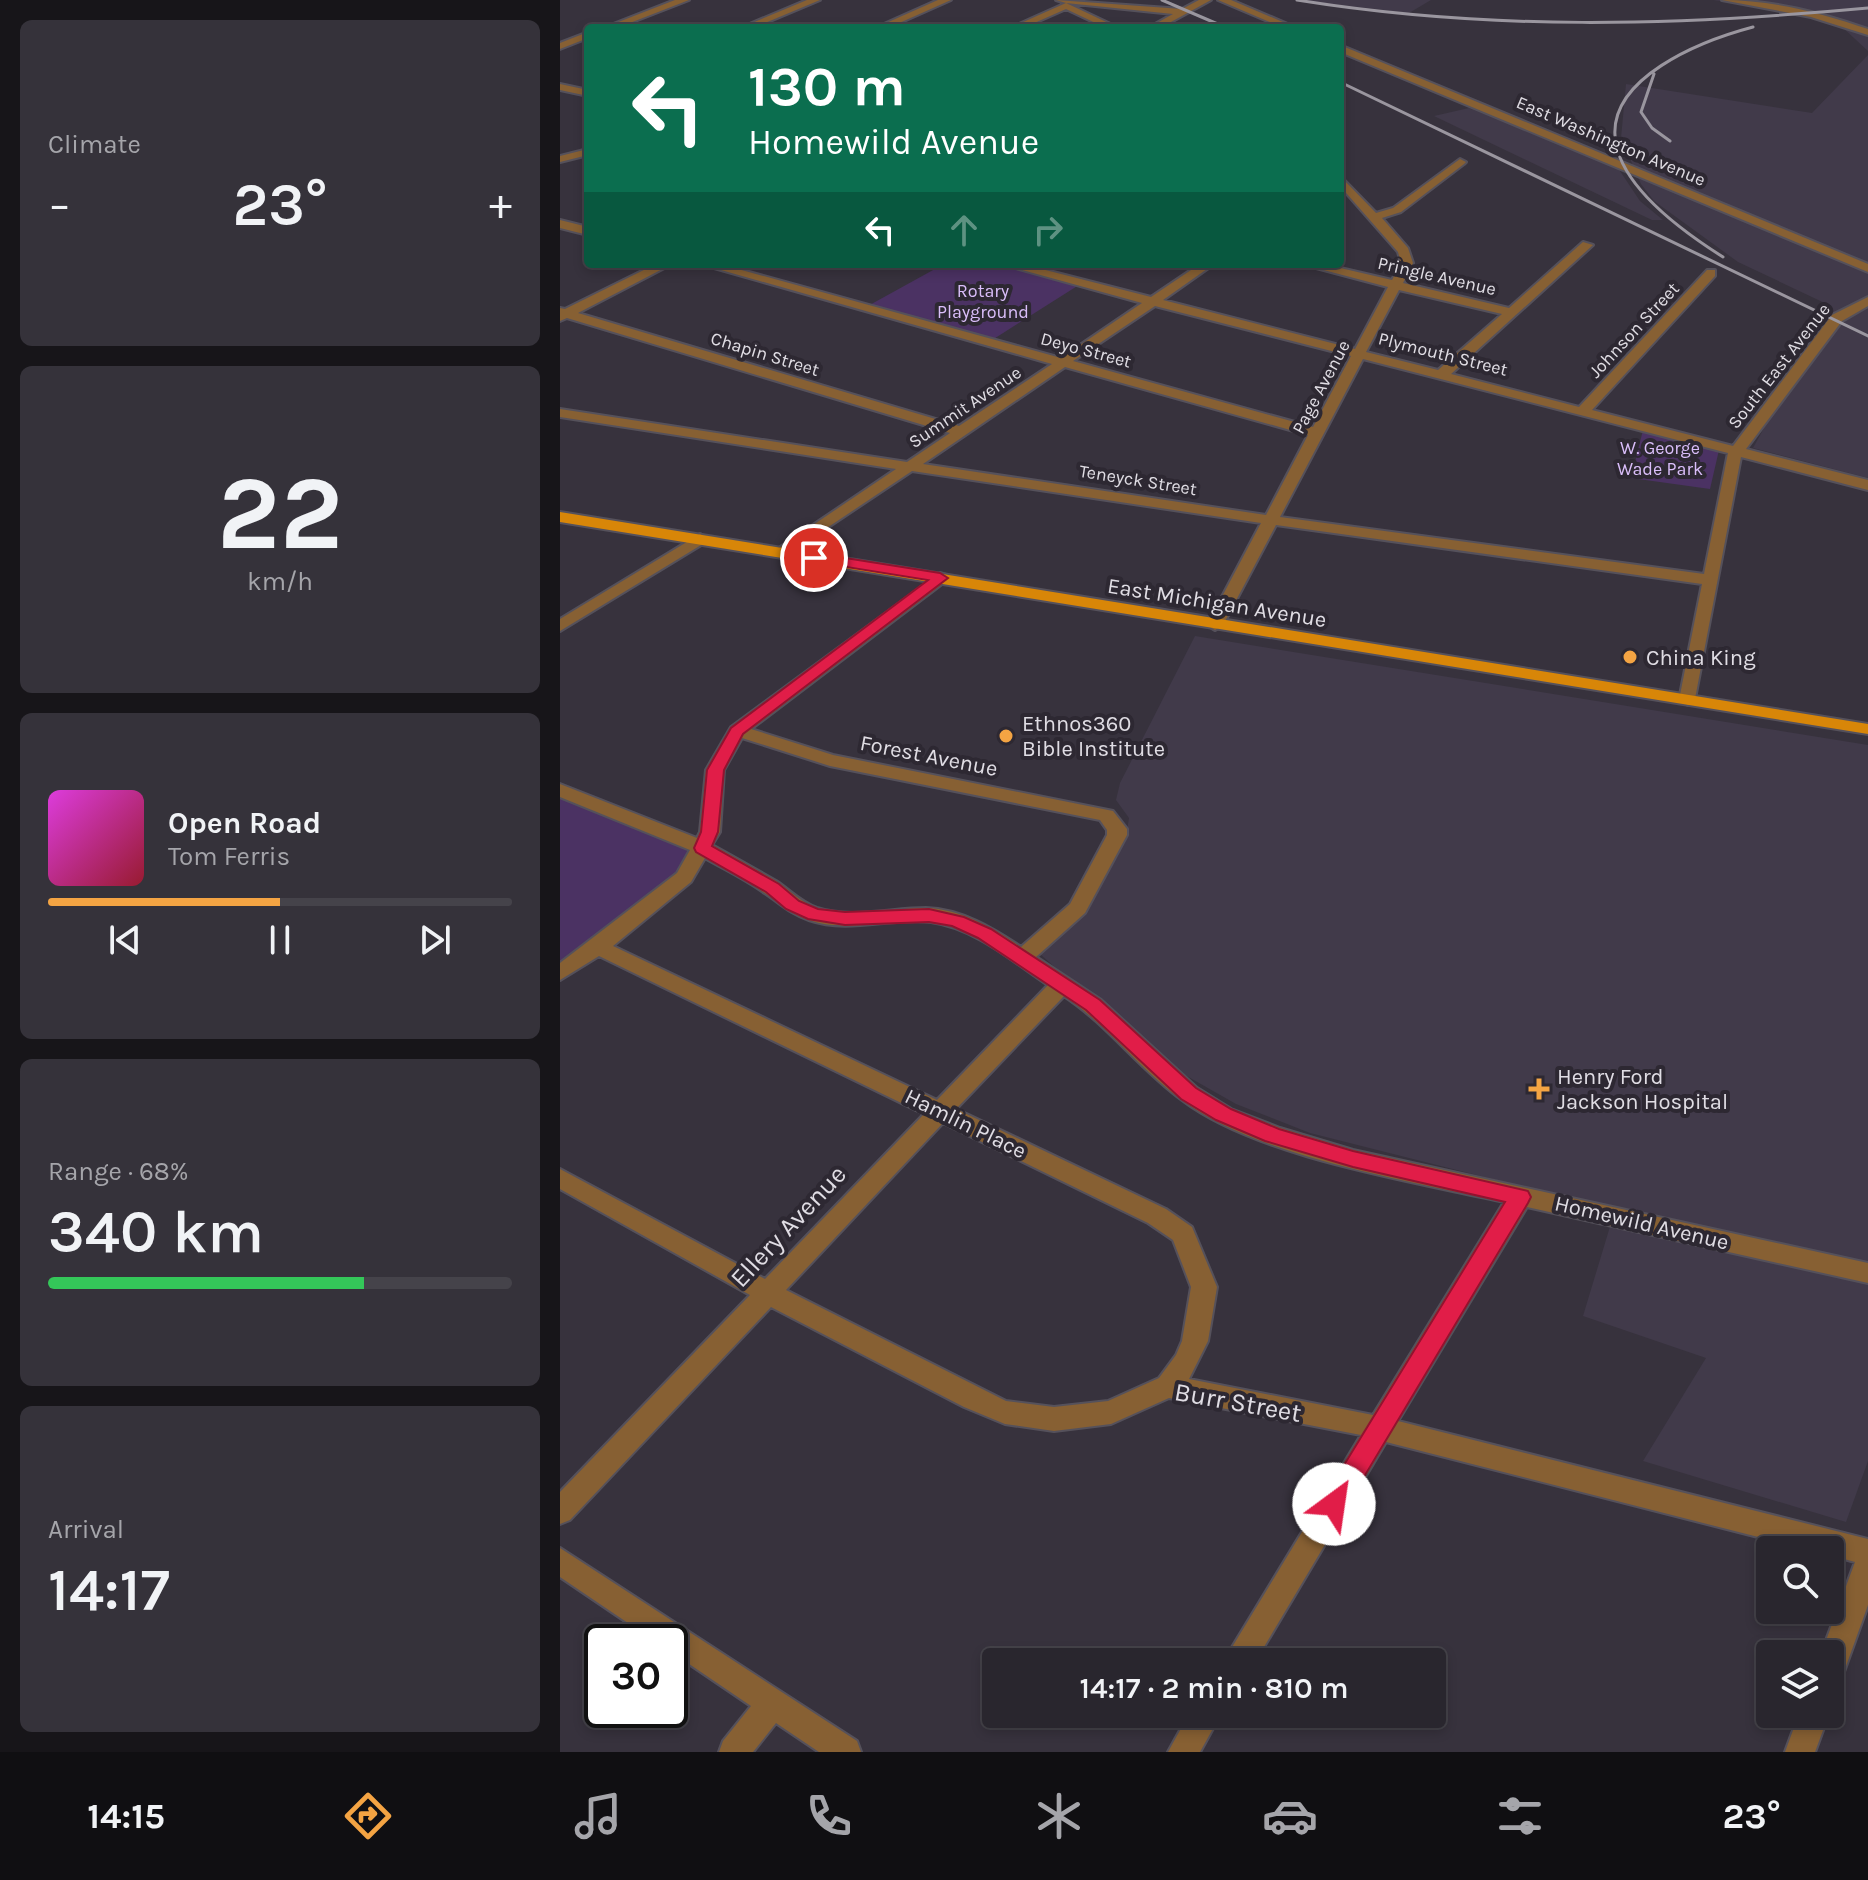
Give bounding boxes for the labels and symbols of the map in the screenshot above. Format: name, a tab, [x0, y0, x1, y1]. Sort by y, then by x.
street label: East Washington Avenue	[1513, 91, 1709, 191]
street label: Pringle Avenue	[1376, 252, 1498, 300]
street label: Johnson Street	[1584, 277, 1684, 382]
park label: Rotary Playground	[937, 280, 1029, 323]
street label: South East Avenue	[1723, 299, 1835, 433]
street label: Chapin Street	[708, 327, 822, 381]
street label: Deyo Street	[1038, 327, 1134, 373]
street label: Plymouth Street	[1376, 327, 1510, 381]
street label: Page Avenue	[1287, 336, 1355, 438]
street label: Summit Avenue	[905, 361, 1025, 453]
park label: W. George Wade Park	[1617, 437, 1703, 480]
street label: Teneyck Street	[1078, 460, 1198, 500]
pin	[780, 524, 848, 592]
street label: East Michigan Avenue	[1106, 573, 1328, 633]
place label: China King	[1646, 645, 1756, 671]
marker: China King	[1621, 648, 1639, 666]
place label: Ethnos360 Bible Institute	[1022, 711, 1165, 762]
marker: Ethnos360 Bible Institute	[997, 727, 1015, 745]
street label: Forest Avenue	[858, 730, 1000, 782]
place label: Henry Ford Jackson Hospital	[1557, 1064, 1728, 1115]
marker: Henry Ford Jackson Hospital	[1528, 1078, 1550, 1100]
street label: Hamlin Place	[901, 1083, 1030, 1164]
street label: Ellery Avenue	[724, 1159, 853, 1294]
street label: Homewild Avenue	[1552, 1190, 1731, 1256]
street label: Burr Street	[1172, 1376, 1304, 1429]
position arrow	[1292, 1462, 1376, 1546]
speed limit sign: 30	[584, 1624, 688, 1728]

